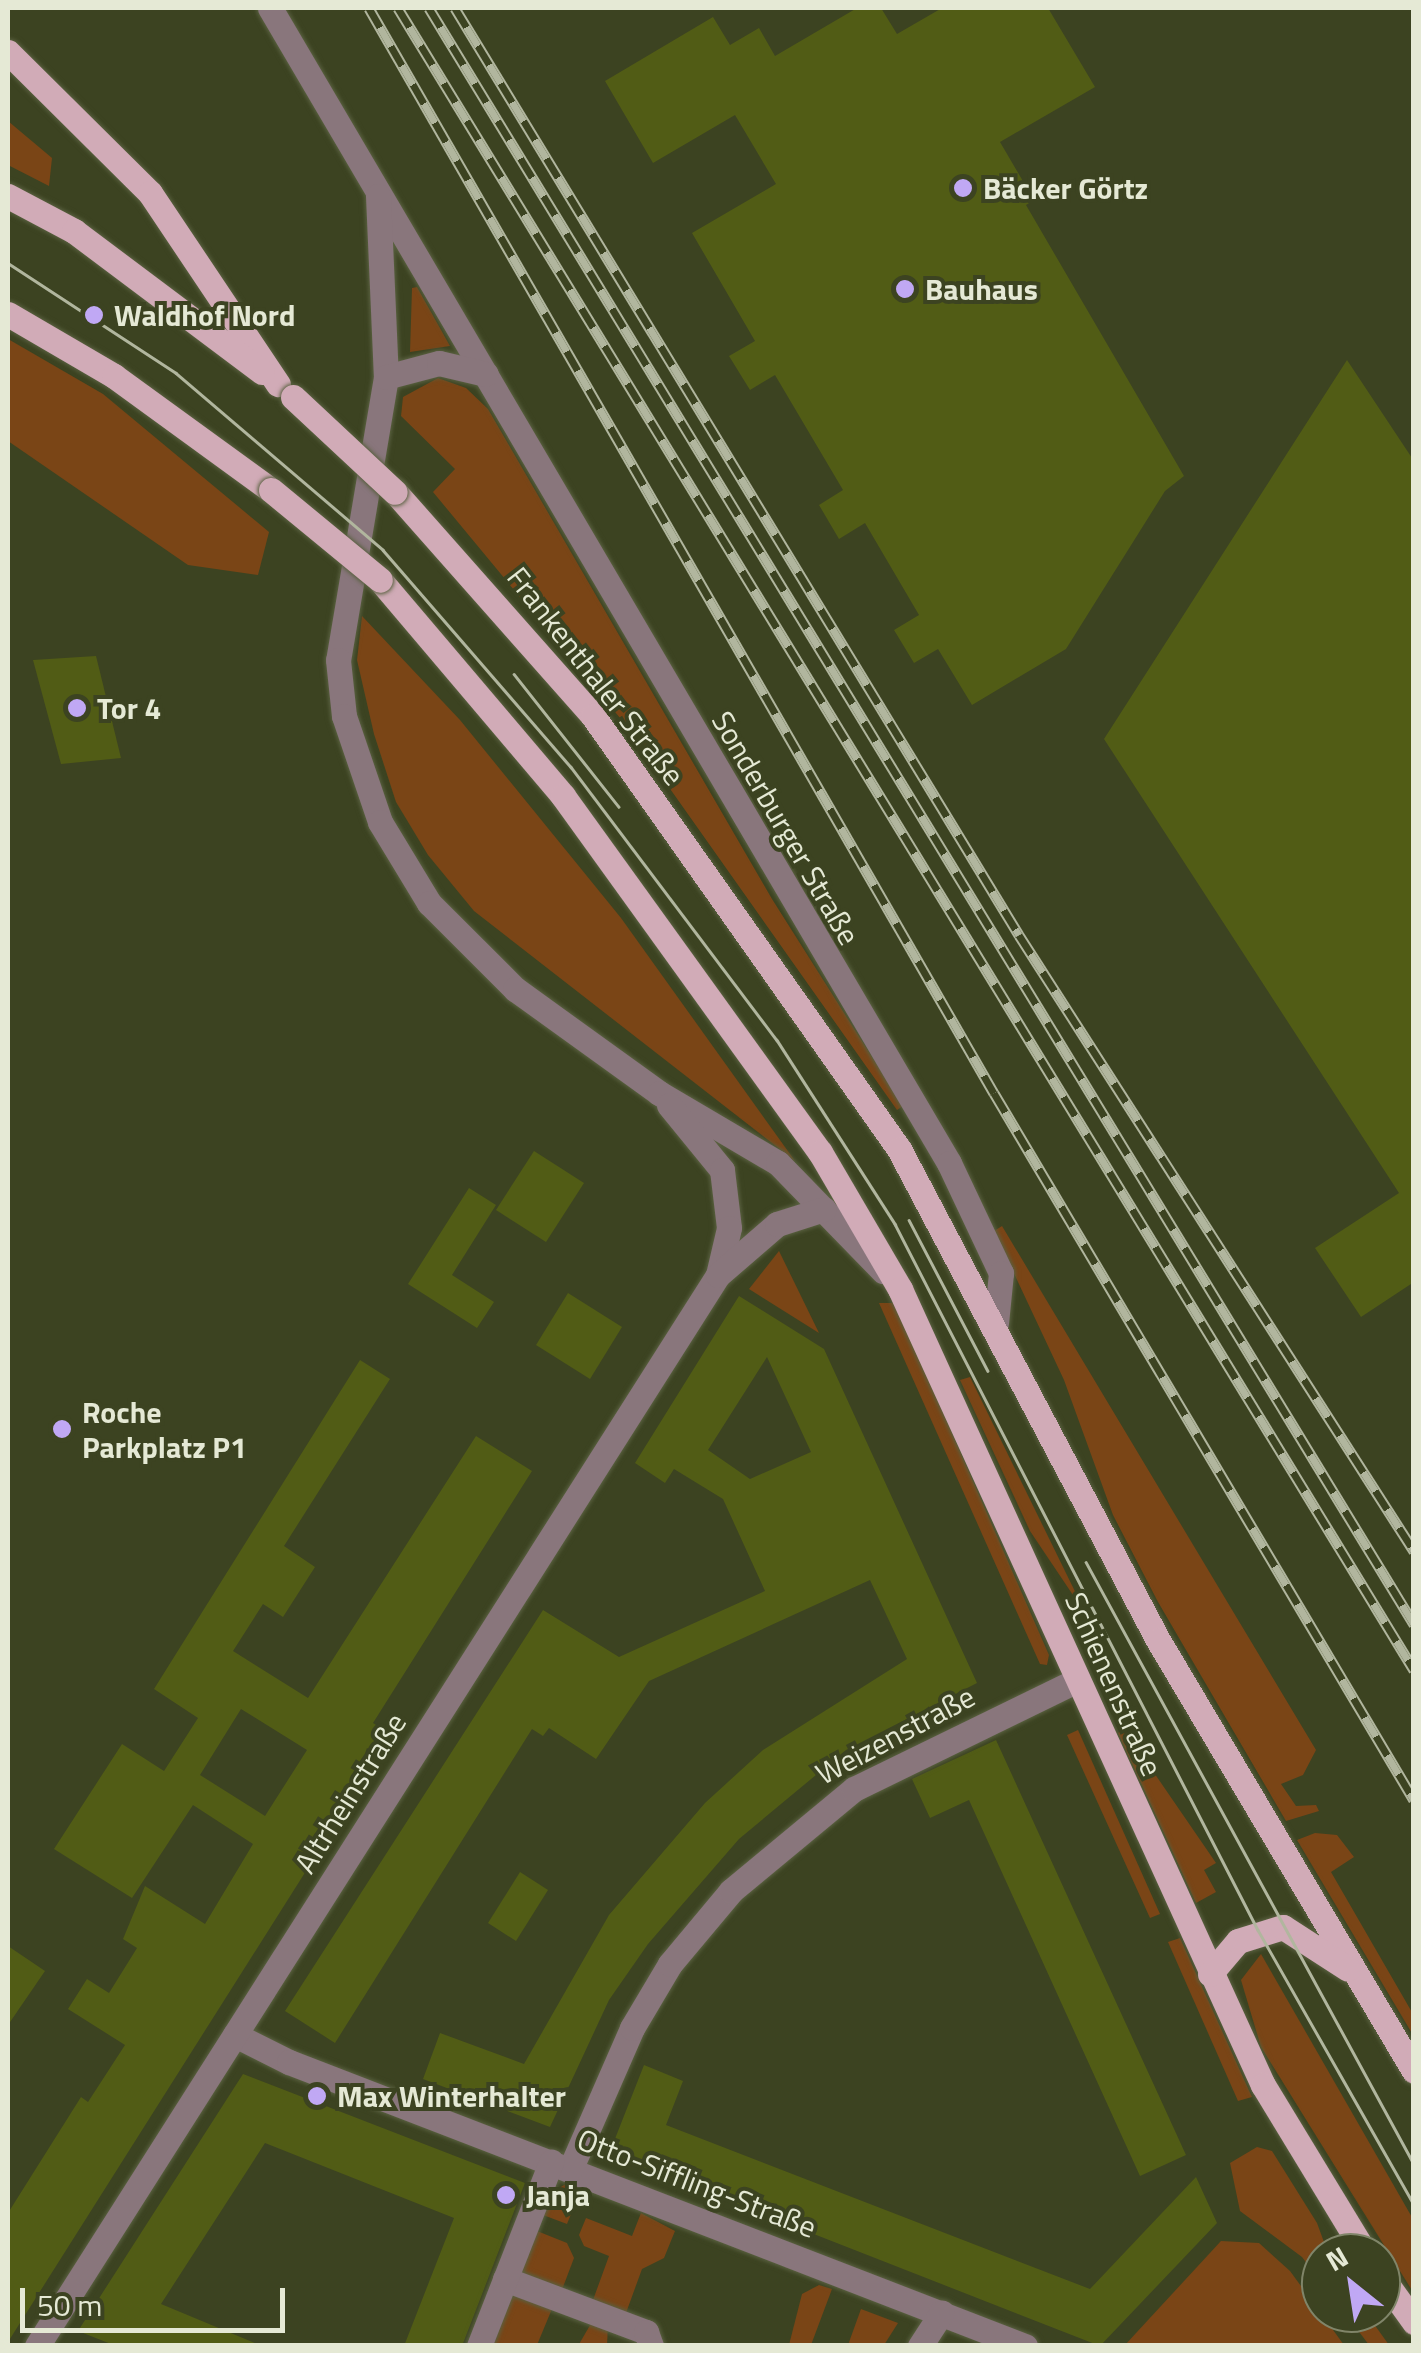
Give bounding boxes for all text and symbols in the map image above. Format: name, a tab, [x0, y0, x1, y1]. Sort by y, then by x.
place label: Bäcker Görtz	[983, 170, 1148, 206]
marker: Bäcker Görtz	[952, 177, 974, 199]
place label: Bauhaus	[925, 271, 1038, 307]
marker: Bauhaus	[894, 278, 916, 300]
place label: Waldhof Nord	[114, 297, 295, 333]
marker: Waldhof Nord	[83, 304, 105, 326]
street label: Frankenthaler Straße	[500, 560, 692, 792]
place label: Tor 4	[97, 690, 161, 726]
marker: Tor 4	[66, 697, 88, 719]
street label: Sonderburger Straße	[705, 705, 867, 951]
place label: Roche Parkplatz P1	[82, 1394, 247, 1464]
marker: Roche Parkplatz P1	[51, 1418, 73, 1440]
street label: Schienenstraße	[1058, 1587, 1170, 1781]
street label: Weizenstraße	[809, 1678, 981, 1792]
street label: Altrheinstraße	[287, 1706, 413, 1880]
place label: Max Winterhalter	[337, 2078, 566, 2114]
marker: Max Winterhalter	[306, 2085, 328, 2107]
street label: Otto-Siffling-Straße	[572, 2121, 822, 2245]
place label: Janja	[526, 2177, 590, 2213]
marker: Janja	[495, 2184, 517, 2206]
north arrow	[1301, 2233, 1401, 2333]
text: N	[1318, 2235, 1356, 2282]
scale bar	[25, 2268, 290, 2330]
text: 50 m	[37, 2282, 102, 2328]

